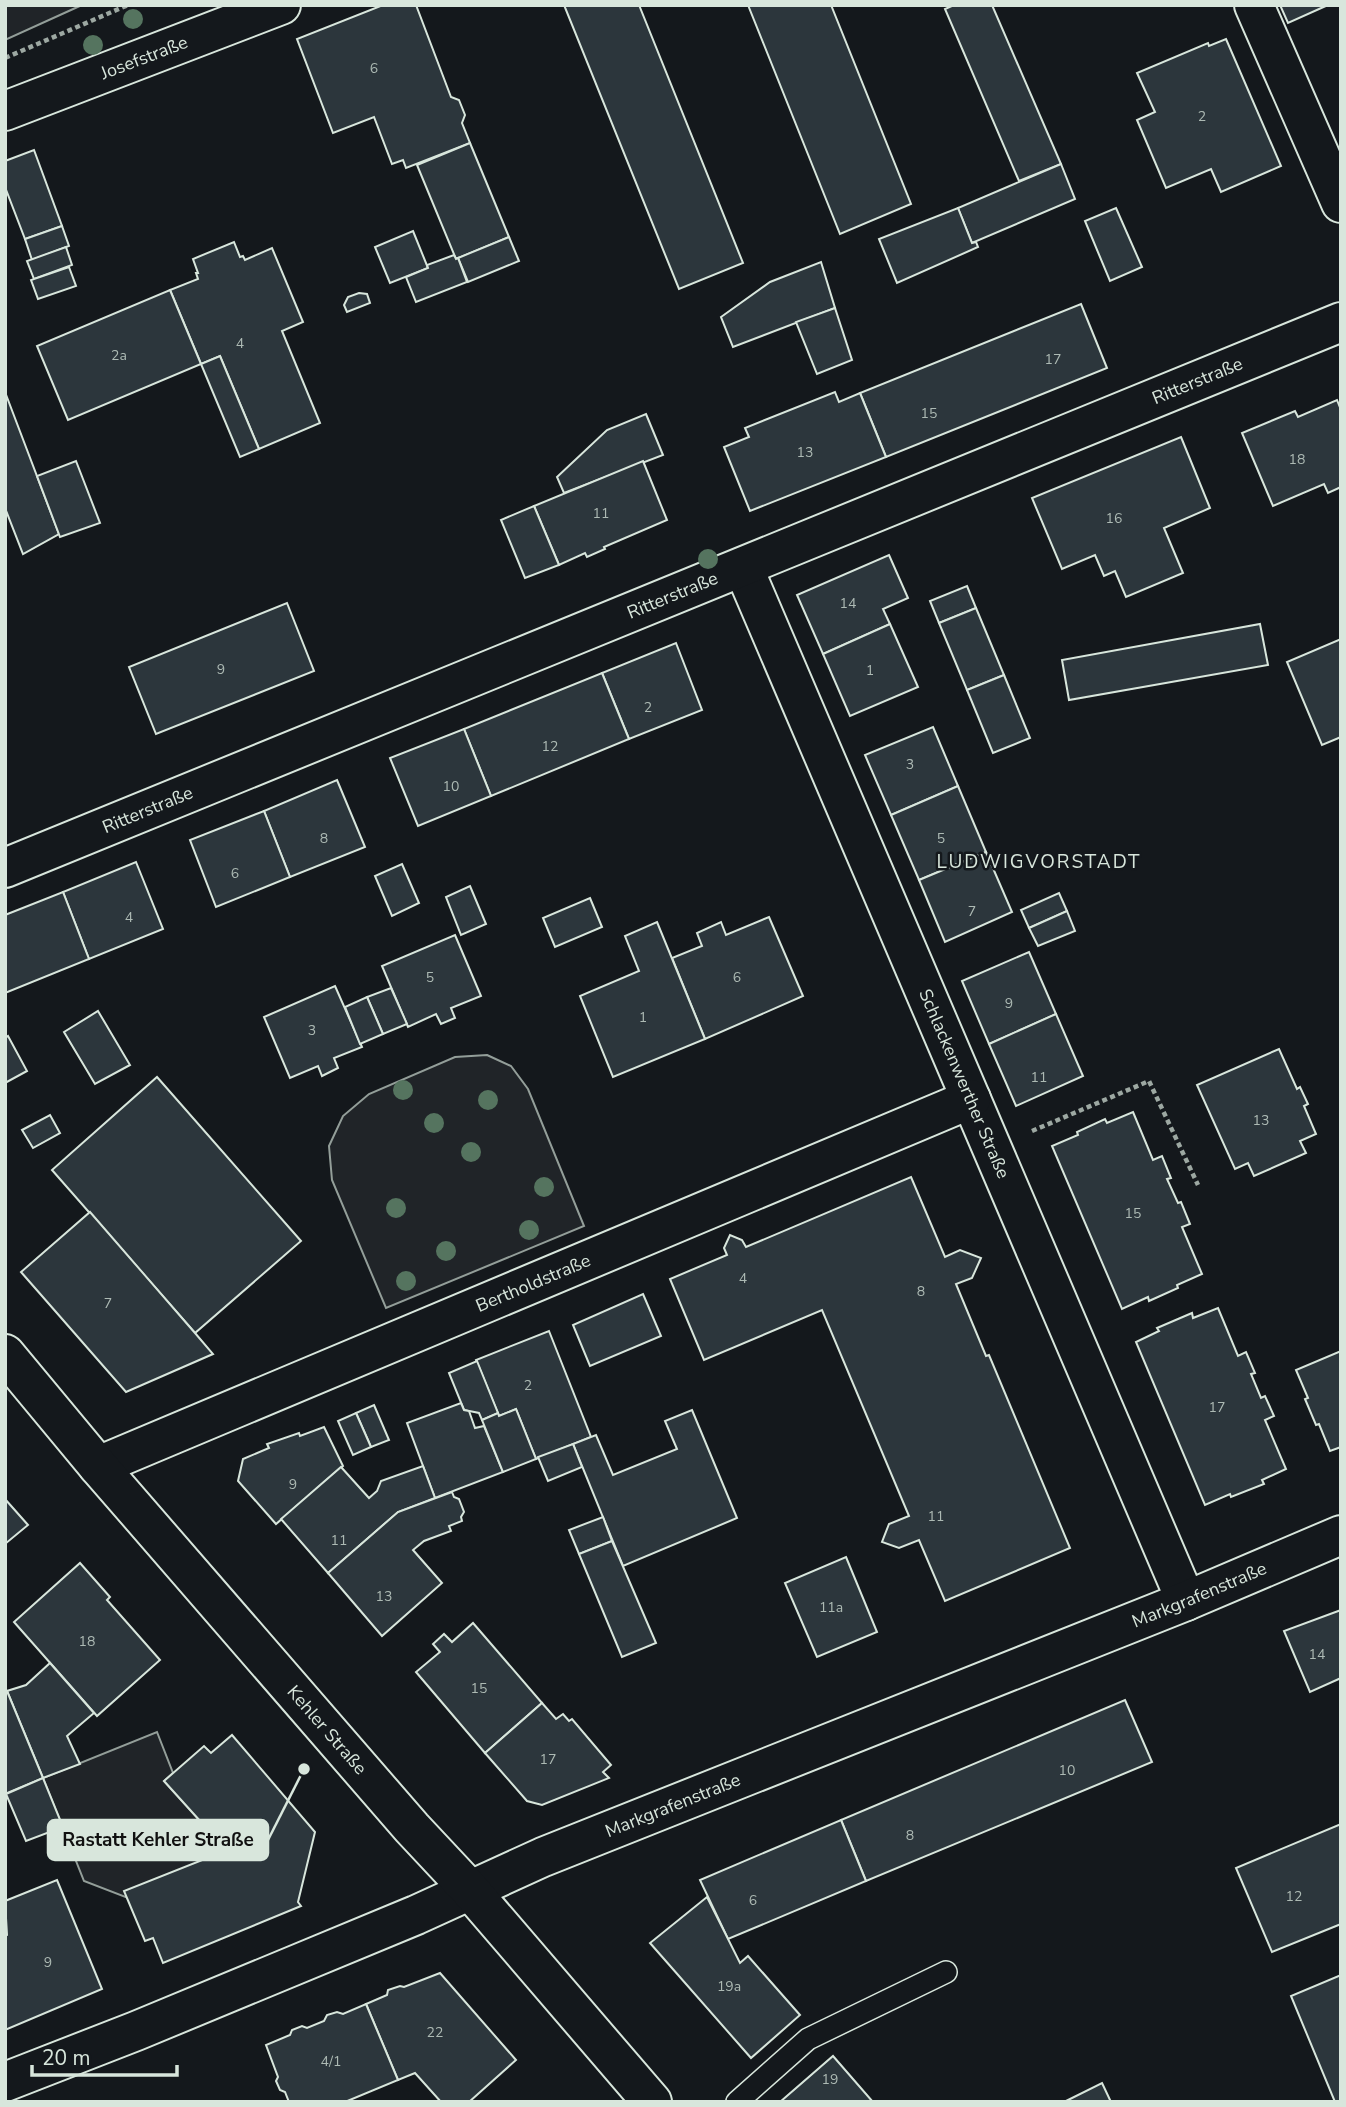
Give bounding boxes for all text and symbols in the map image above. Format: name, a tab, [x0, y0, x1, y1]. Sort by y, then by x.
street label: Josefstraße	[96, 30, 191, 86]
house number: 6	[370, 59, 378, 78]
house number: 2	[1198, 107, 1206, 126]
house number: 4	[236, 334, 244, 353]
house number: 2a	[111, 346, 127, 365]
house number: 17	[1045, 350, 1061, 369]
street label: Ritterstraße	[1148, 351, 1246, 410]
house number: 15	[921, 404, 937, 423]
house number: 13	[797, 443, 813, 462]
house number: 18	[1289, 450, 1305, 469]
house number: 11	[593, 504, 609, 523]
house number: 16	[1106, 509, 1122, 528]
street label: Ritterstraße	[623, 566, 721, 624]
house number: 14	[840, 594, 856, 613]
house number: 9	[217, 660, 225, 679]
house number: 1	[866, 661, 874, 680]
house number: 2	[644, 698, 652, 717]
house number: 12	[542, 737, 558, 756]
house number: 3	[906, 755, 914, 774]
house number: 10	[443, 777, 459, 796]
street label: Ritterstraße	[99, 780, 196, 839]
house number: 8	[320, 829, 328, 848]
house number: 5	[937, 829, 945, 848]
district label: LUDWIGVORSTADT	[937, 849, 1141, 875]
house number: 6	[231, 864, 239, 883]
house number: 7	[968, 902, 976, 921]
house number: 4	[125, 908, 133, 927]
house number: 5	[426, 968, 434, 987]
house number: 6	[733, 968, 741, 987]
street label: Schlackenwerther Straße	[913, 985, 1016, 1182]
house number: 9	[1005, 994, 1013, 1013]
house number: 1	[639, 1008, 647, 1027]
house number: 3	[308, 1021, 316, 1040]
house number: 11	[1031, 1068, 1047, 1087]
house number: 13	[1253, 1111, 1269, 1130]
house number: 15	[1125, 1204, 1141, 1223]
street label: Bertholdstraße	[472, 1248, 594, 1318]
house number: 4	[739, 1269, 747, 1288]
house number: 8	[917, 1282, 925, 1301]
house number: 7	[104, 1294, 112, 1313]
house number: 2	[524, 1376, 532, 1395]
house number: 17	[1209, 1398, 1225, 1417]
house number: 9	[289, 1475, 297, 1494]
house number: 11	[928, 1507, 944, 1526]
house number: 11	[331, 1531, 347, 1550]
street label: Markgrafenstraße	[1128, 1556, 1270, 1633]
house number: 13	[376, 1587, 392, 1606]
house number: 11a	[819, 1598, 843, 1617]
house number: 18	[79, 1632, 95, 1651]
house number: 14	[1309, 1645, 1325, 1664]
house number: 15	[471, 1679, 487, 1698]
street label: Kehler Straße	[282, 1680, 372, 1780]
house number: 17	[540, 1750, 556, 1769]
house number: 10	[1059, 1761, 1075, 1780]
street label: Markgrafenstraße	[602, 1768, 744, 1843]
callout: Rastatt Kehler Straße	[48, 1820, 268, 1860]
house number: 8	[906, 1826, 914, 1845]
text: Rastatt Kehler Straße	[62, 1827, 254, 1853]
house number: 12	[1286, 1887, 1302, 1906]
house number: 6	[749, 1891, 757, 1910]
house number: 9	[44, 1953, 52, 1972]
house number: 19a	[717, 1977, 741, 1996]
house number: 22	[427, 2023, 443, 2042]
scale bar	[32, 2034, 177, 2078]
text: 20 m	[42, 2044, 91, 2072]
house number: 4/1	[321, 2052, 341, 2071]
house number: 19	[822, 2070, 838, 2089]

